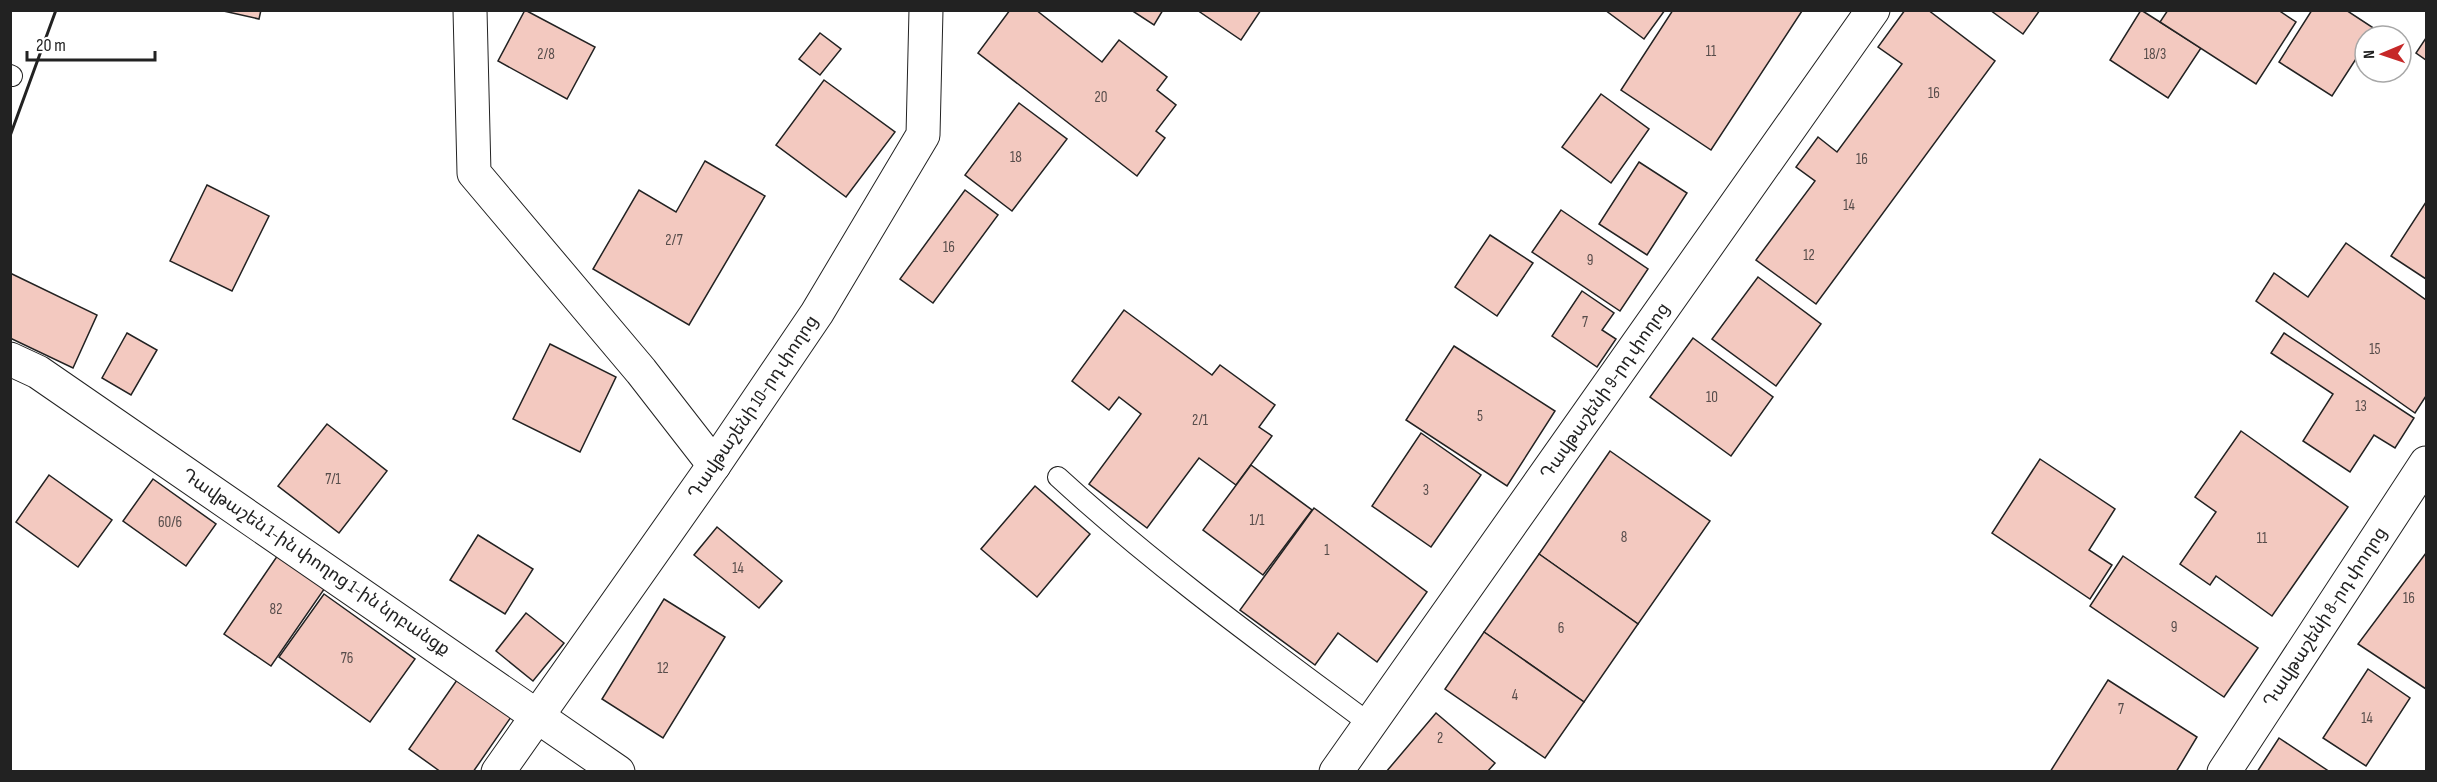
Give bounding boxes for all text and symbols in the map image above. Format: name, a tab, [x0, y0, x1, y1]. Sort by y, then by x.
scale bar	[27, 24, 154, 62]
north arrow	[2353, 24, 2413, 84]
text: 20 m	[36, 35, 66, 56]
house number: 11	[1706, 42, 1717, 61]
house number: 2/8	[537, 45, 555, 64]
house number: 18/3	[2144, 45, 2166, 64]
text: N	[2360, 50, 2379, 59]
house number: 16	[1928, 84, 1940, 103]
house number: 20	[1095, 88, 1107, 107]
house number: 18	[1010, 148, 1022, 167]
house number: 16	[1856, 150, 1868, 169]
house number: 14	[1843, 196, 1855, 215]
house number: 2/7	[665, 231, 683, 250]
house number: 16	[943, 238, 955, 257]
house number: 12	[1803, 246, 1815, 265]
house number: 9	[1587, 251, 1593, 270]
street label: Դավթաշենի 9-րդ փողոց	[1536, 299, 1674, 483]
street label: Դավթաշենի 10-րդ փողոց	[684, 311, 822, 503]
house number: 7	[1582, 313, 1588, 332]
house number: 15	[2369, 340, 2381, 359]
house number: 10	[1706, 388, 1718, 407]
house number: 13	[2355, 397, 2367, 416]
house number: 5	[1477, 407, 1483, 426]
house number: 2/1	[1192, 411, 1209, 430]
street label: Դավթաշեն 1-ին փողոց 1-ին նրբանցք	[178, 464, 454, 660]
house number: 7/1	[325, 470, 342, 489]
house number: 3	[1423, 481, 1429, 500]
house number: 1/1	[1249, 511, 1265, 530]
house number: 60/6	[158, 513, 182, 532]
street label: Դավթաշենի 8-րդ փողոց	[2259, 523, 2391, 711]
house number: 8	[1621, 528, 1627, 547]
house number: 11	[2257, 529, 2268, 548]
house number: 1	[1324, 541, 1330, 560]
house number: 14	[732, 559, 744, 578]
house number: 16	[2403, 589, 2415, 608]
house number: 82	[270, 600, 282, 619]
house number: 9	[2171, 618, 2177, 637]
house number: 6	[1558, 619, 1564, 638]
house number: 76	[341, 649, 353, 668]
house number: 12	[657, 659, 669, 678]
house number: 4	[1512, 686, 1518, 705]
house number: 7	[2118, 700, 2124, 719]
house number: 14	[2361, 709, 2373, 728]
house number: 2	[1437, 729, 1443, 748]

